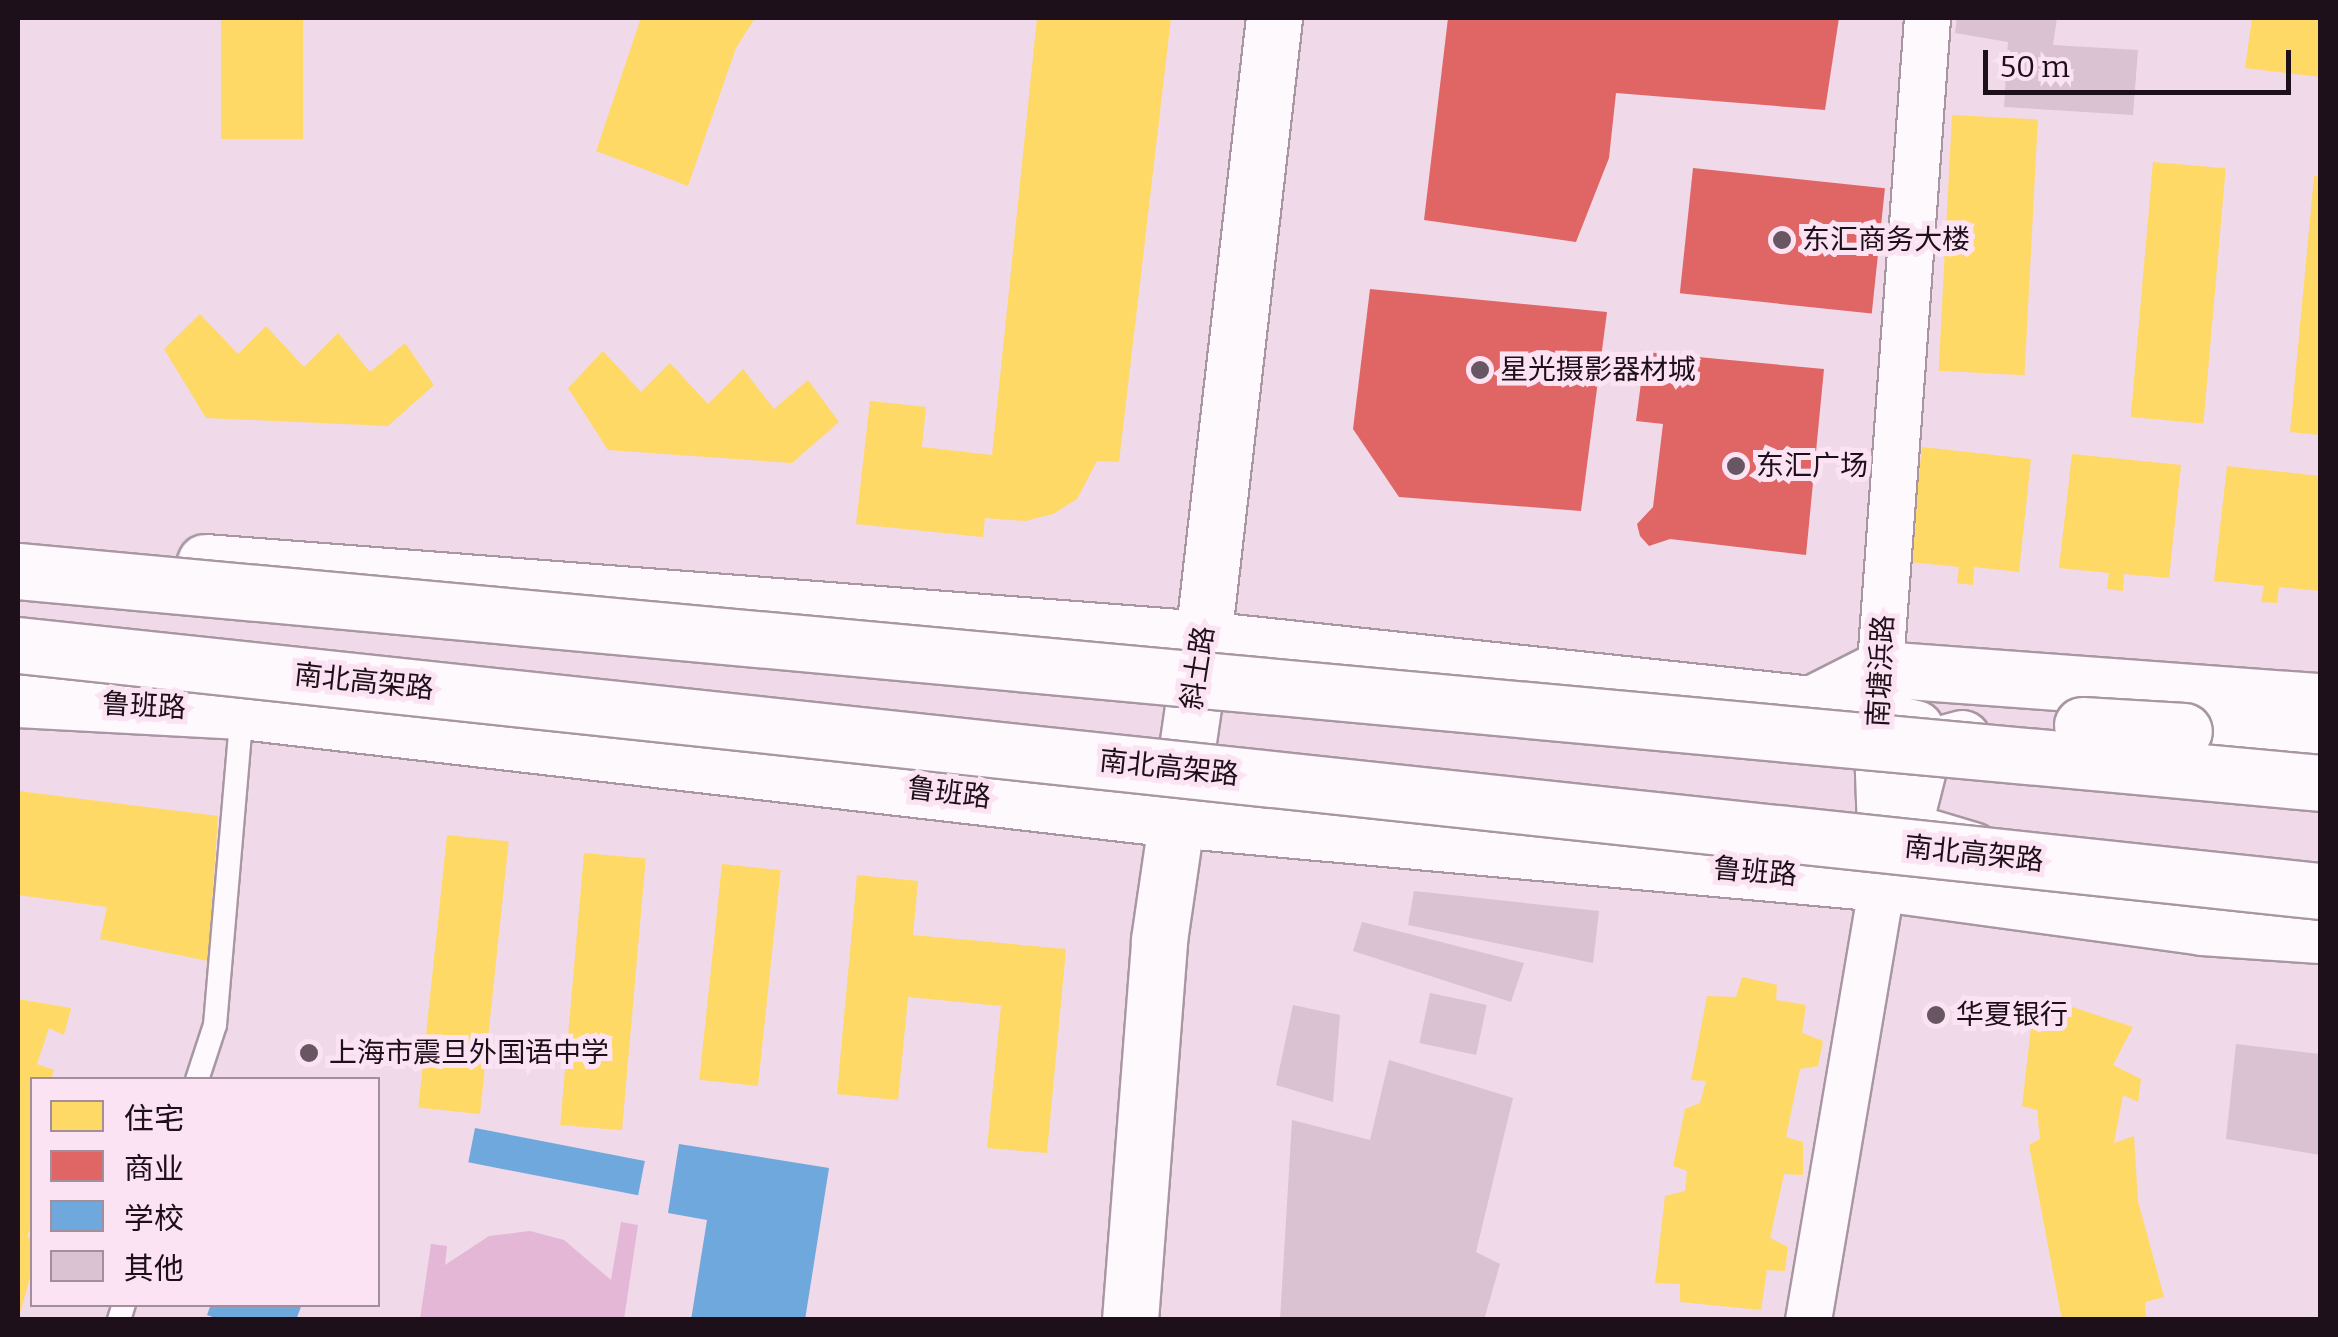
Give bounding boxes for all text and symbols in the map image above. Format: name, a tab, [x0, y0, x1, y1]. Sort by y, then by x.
scale bar	[1988, 30, 2296, 92]
text: 50 m	[2000, 49, 2070, 85]
place label: 东汇商务大楼	[1802, 223, 1970, 257]
marker: 东汇商务大楼	[1771, 229, 1793, 251]
place label: 星光摄影器材城	[1500, 353, 1696, 387]
marker: 星光摄影器材城	[1469, 359, 1491, 381]
place label: 东汇广场	[1756, 449, 1868, 483]
marker: 东汇广场	[1725, 455, 1747, 477]
street label: 南塘浜路	[1861, 614, 1901, 728]
street label: 斜土路	[1175, 624, 1221, 712]
street label: 南北高架路	[293, 658, 435, 706]
street label: 鲁班路	[101, 687, 187, 725]
street label: 南北高架路	[1098, 744, 1240, 792]
street label: 鲁班路	[905, 771, 993, 815]
street label: 南北高架路	[1903, 830, 2045, 878]
street label: 鲁班路	[1712, 852, 1798, 892]
place label: 华夏银行	[1956, 998, 2068, 1032]
marker: 华夏银行	[1925, 1004, 1947, 1026]
place label: 上海市震旦外国语中学	[329, 1036, 609, 1070]
marker: 上海市震旦外国语中学	[298, 1042, 320, 1064]
legend	[30, 1077, 380, 1307]
text: 住宅	[124, 1101, 184, 1137]
text: 商业	[124, 1151, 184, 1187]
text: 学校	[124, 1201, 184, 1237]
text: 其他	[124, 1251, 184, 1287]

